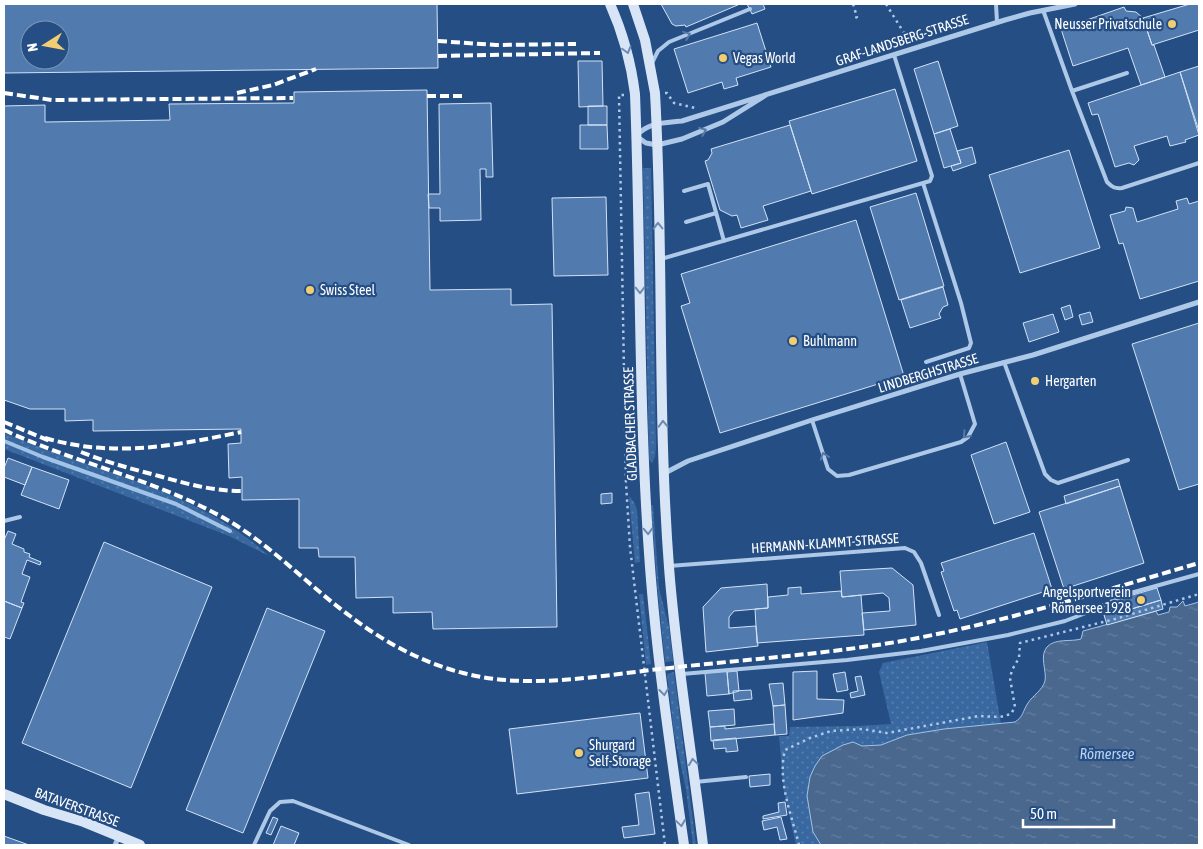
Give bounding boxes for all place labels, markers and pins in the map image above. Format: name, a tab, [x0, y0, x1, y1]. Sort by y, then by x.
place label: Neusser Privatschule	[1054, 16, 1162, 32]
marker: Neusser Privatschule	[1166, 18, 1178, 30]
place label: Vegas World	[733, 50, 796, 66]
marker: Vegas World	[717, 52, 729, 64]
place label: Swiss Steel	[320, 282, 376, 298]
marker: Swiss Steel	[304, 284, 316, 296]
place label: Buhlmann	[803, 333, 857, 349]
marker: Buhlmann	[787, 335, 799, 347]
place label: Hergarten	[1045, 373, 1096, 389]
marker: Hergarten	[1029, 375, 1041, 387]
place label: Angelsportverein Römersee 1928	[1043, 584, 1131, 616]
marker: Angelsportverein Römersee 1928	[1135, 594, 1147, 606]
place label: Shurgard Self-Storage	[589, 737, 651, 769]
marker: Shurgard Self-Storage	[573, 747, 585, 759]

